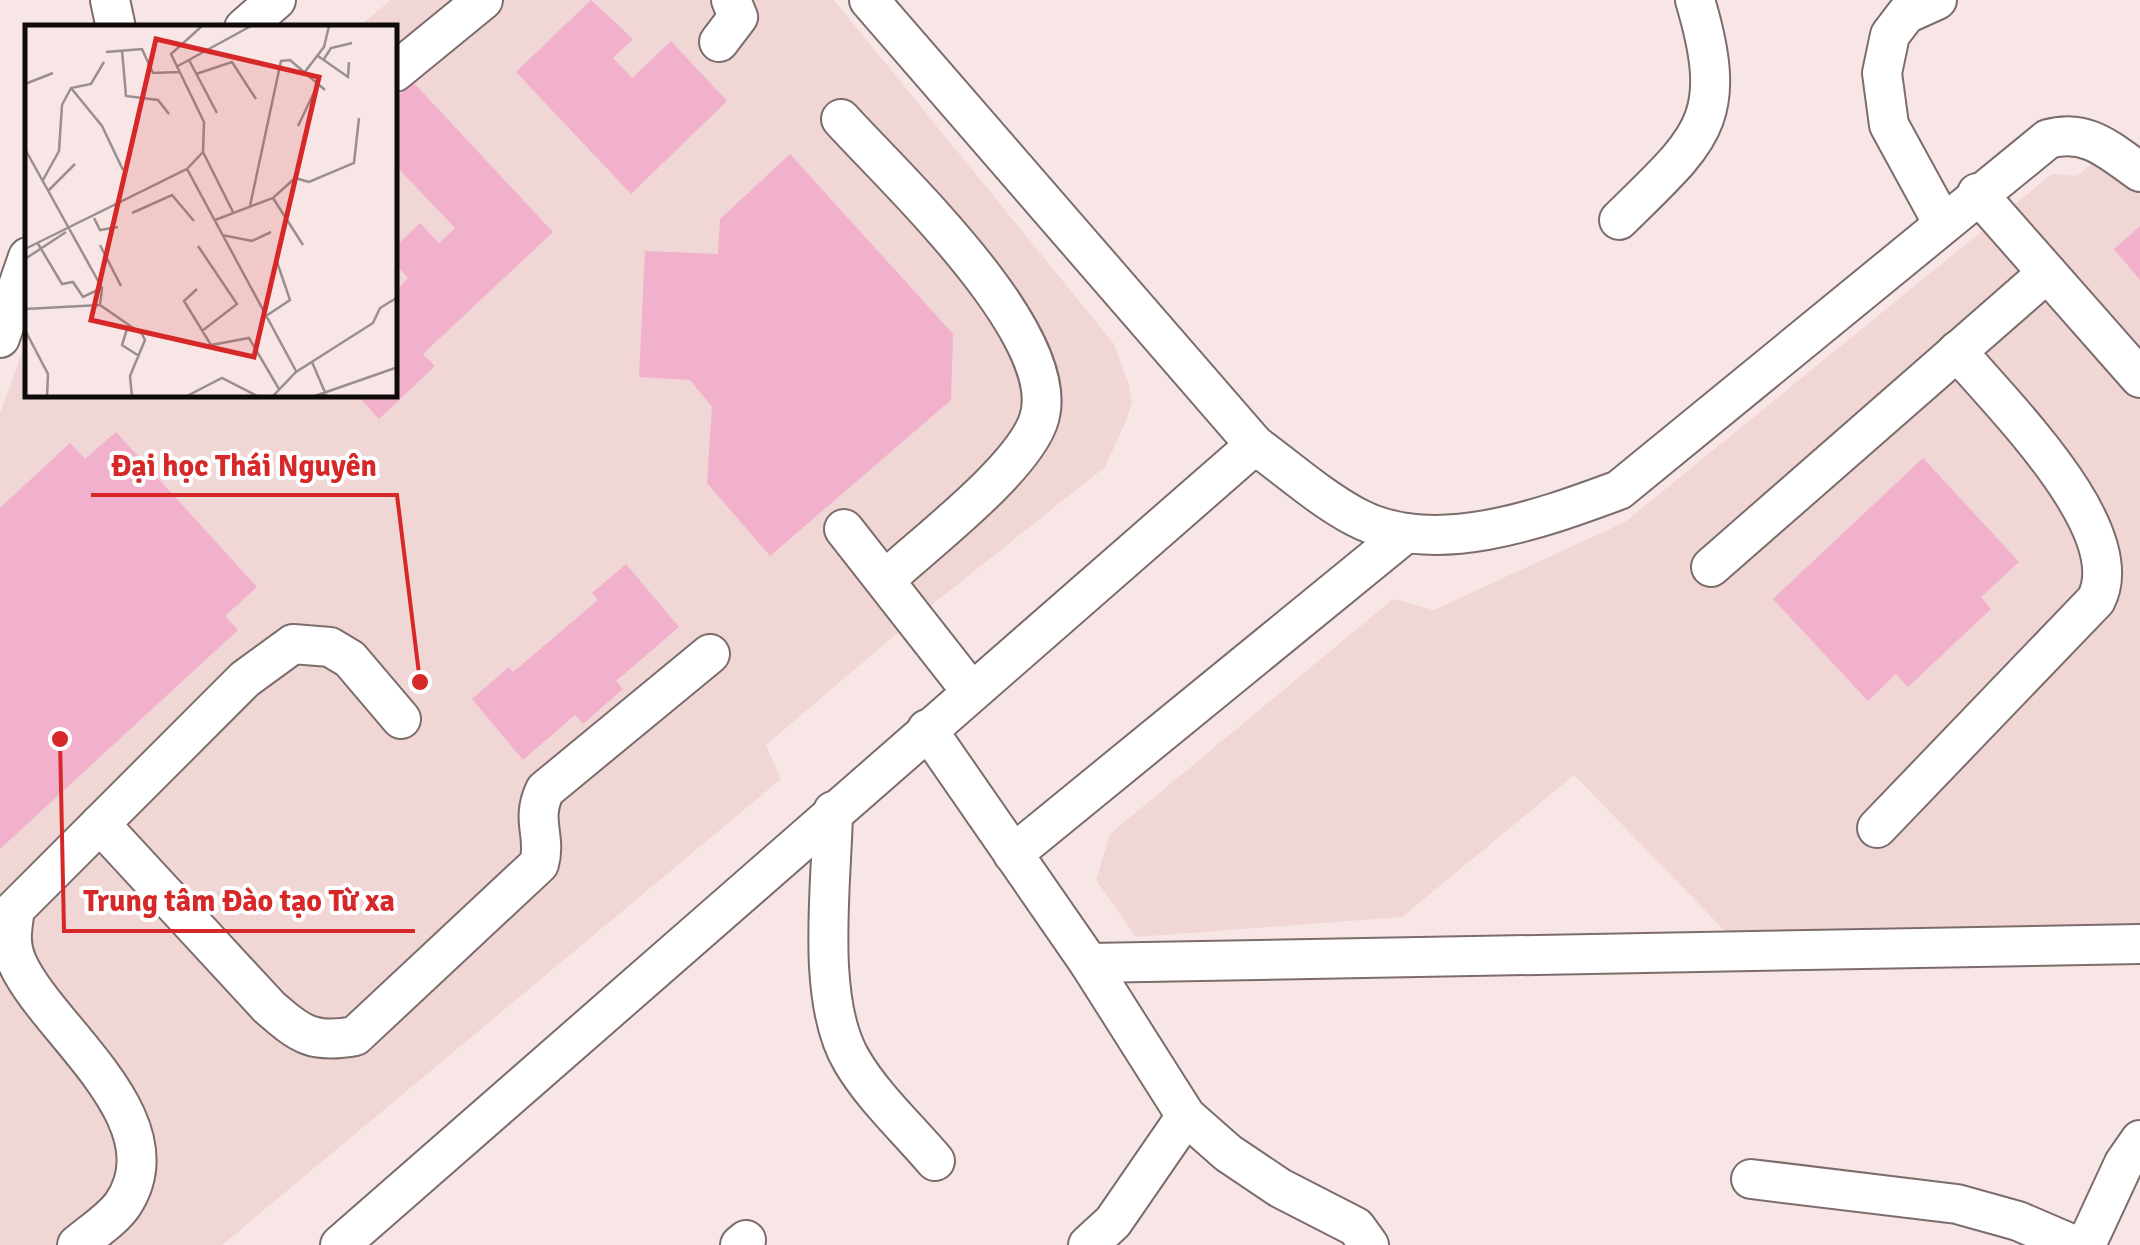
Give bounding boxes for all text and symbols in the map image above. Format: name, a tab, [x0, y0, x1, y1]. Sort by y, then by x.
inset map	[25, 25, 398, 398]
callout: Đại học Thái Nguyên	[91, 435, 397, 495]
text: Đại học Thái Nguyên	[111, 448, 377, 485]
callout: Trung tâm Đào tạo Từ xa	[64, 871, 415, 931]
text: Trung tâm Đào tạo Từ xa	[83, 883, 395, 920]

